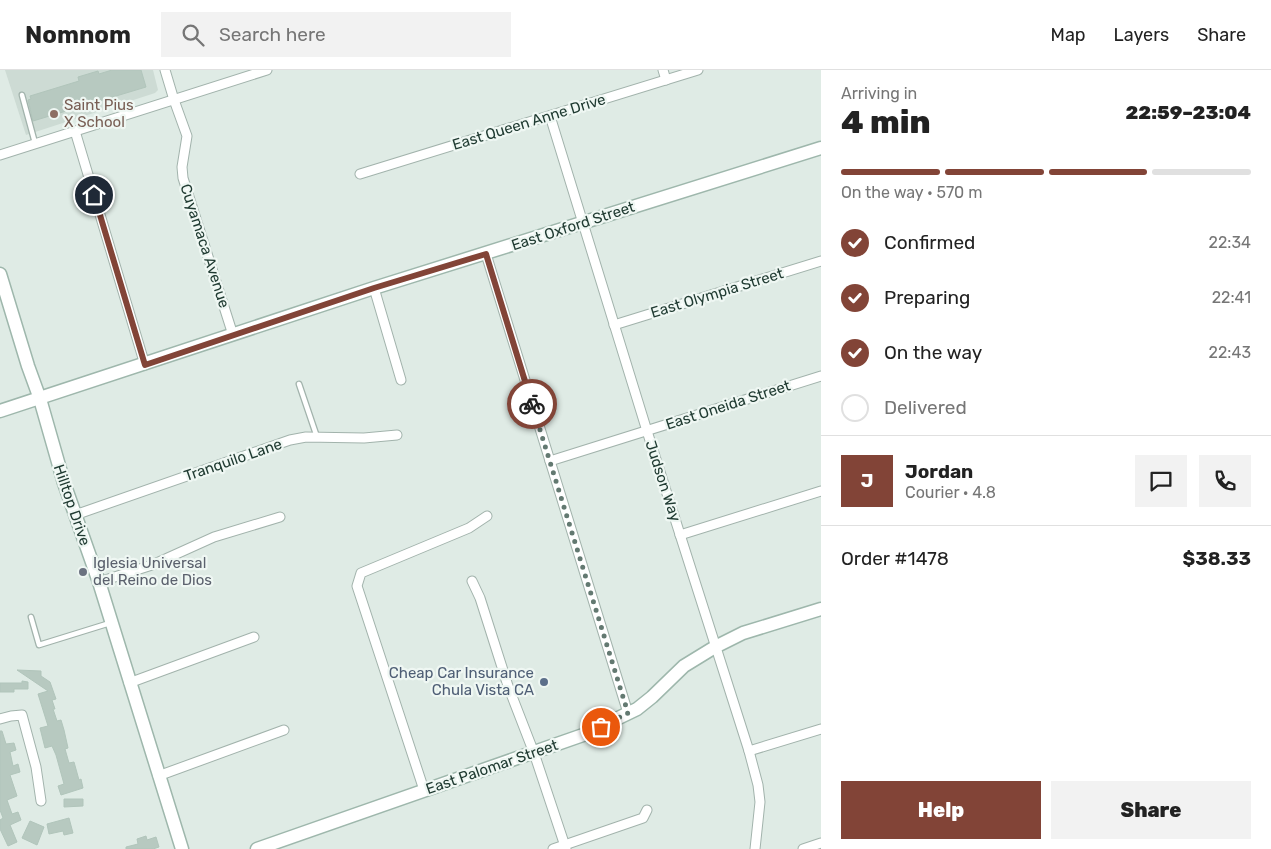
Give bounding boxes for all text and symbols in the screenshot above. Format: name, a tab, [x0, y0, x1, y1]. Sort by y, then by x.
search box	[161, 12, 511, 57]
text: Nomnom	[25, 21, 131, 49]
icon: search	[179, 21, 207, 49]
text: Search here	[219, 23, 326, 46]
text: Map	[1051, 24, 1086, 46]
text: Layers	[1114, 24, 1169, 46]
text: Share	[1197, 24, 1246, 46]
text: Arriving in	[841, 84, 917, 103]
street label: East Queen Anne Drive	[450, 90, 608, 154]
place label: Saint Pius X School	[64, 96, 134, 131]
text: 22:59–23:04	[1125, 101, 1251, 124]
text: 4 min	[841, 103, 931, 141]
marker: Saint Pius X School	[48, 108, 60, 120]
pin	[73, 174, 115, 216]
icon: home	[80, 181, 108, 209]
street label: Cuyamaca Avenue	[176, 182, 234, 310]
text: On the way · 570 m	[841, 183, 982, 202]
street label: East Oxford Street	[509, 198, 637, 254]
icon: check	[841, 229, 869, 257]
text: Confirmed	[884, 231, 975, 254]
text: 22:34	[1209, 233, 1251, 252]
street label: East Olympia Street	[648, 264, 786, 322]
icon: check	[841, 284, 869, 312]
text: Preparing	[884, 286, 970, 309]
text: 22:41	[1212, 288, 1251, 307]
icon: check	[841, 339, 869, 367]
text: On the way	[884, 341, 982, 364]
text: 22:43	[1209, 343, 1251, 362]
street label: East Oneida Street	[663, 376, 793, 434]
courier	[507, 379, 557, 429]
icon: bike	[518, 390, 546, 418]
text: Delivered	[884, 396, 967, 419]
street label: Tranquilo Lane	[182, 435, 284, 485]
street label: Judson Way	[641, 438, 685, 524]
button: chat	[1135, 455, 1187, 507]
button: phone	[1199, 455, 1251, 507]
text: Jordan	[905, 460, 973, 483]
street label: Hilltop Drive	[50, 462, 94, 548]
text: J	[861, 469, 873, 492]
text: Courier · 4.8	[905, 483, 996, 502]
text: Order #1478	[841, 547, 949, 570]
text: $38.33	[1183, 547, 1251, 570]
place label: Iglesia Universal del Reino de Dios	[93, 554, 212, 589]
marker: Iglesia Universal del Reino de Dios	[77, 566, 89, 578]
place label: Cheap Car Insurance Chula Vista CA	[389, 664, 534, 699]
marker: Cheap Car Insurance Chula Vista CA	[538, 676, 550, 688]
pin	[580, 706, 622, 748]
icon: bag	[587, 713, 615, 741]
street label: East Palomar Street	[424, 736, 561, 798]
button: Help	[841, 781, 1041, 839]
button: Share	[1051, 781, 1251, 839]

